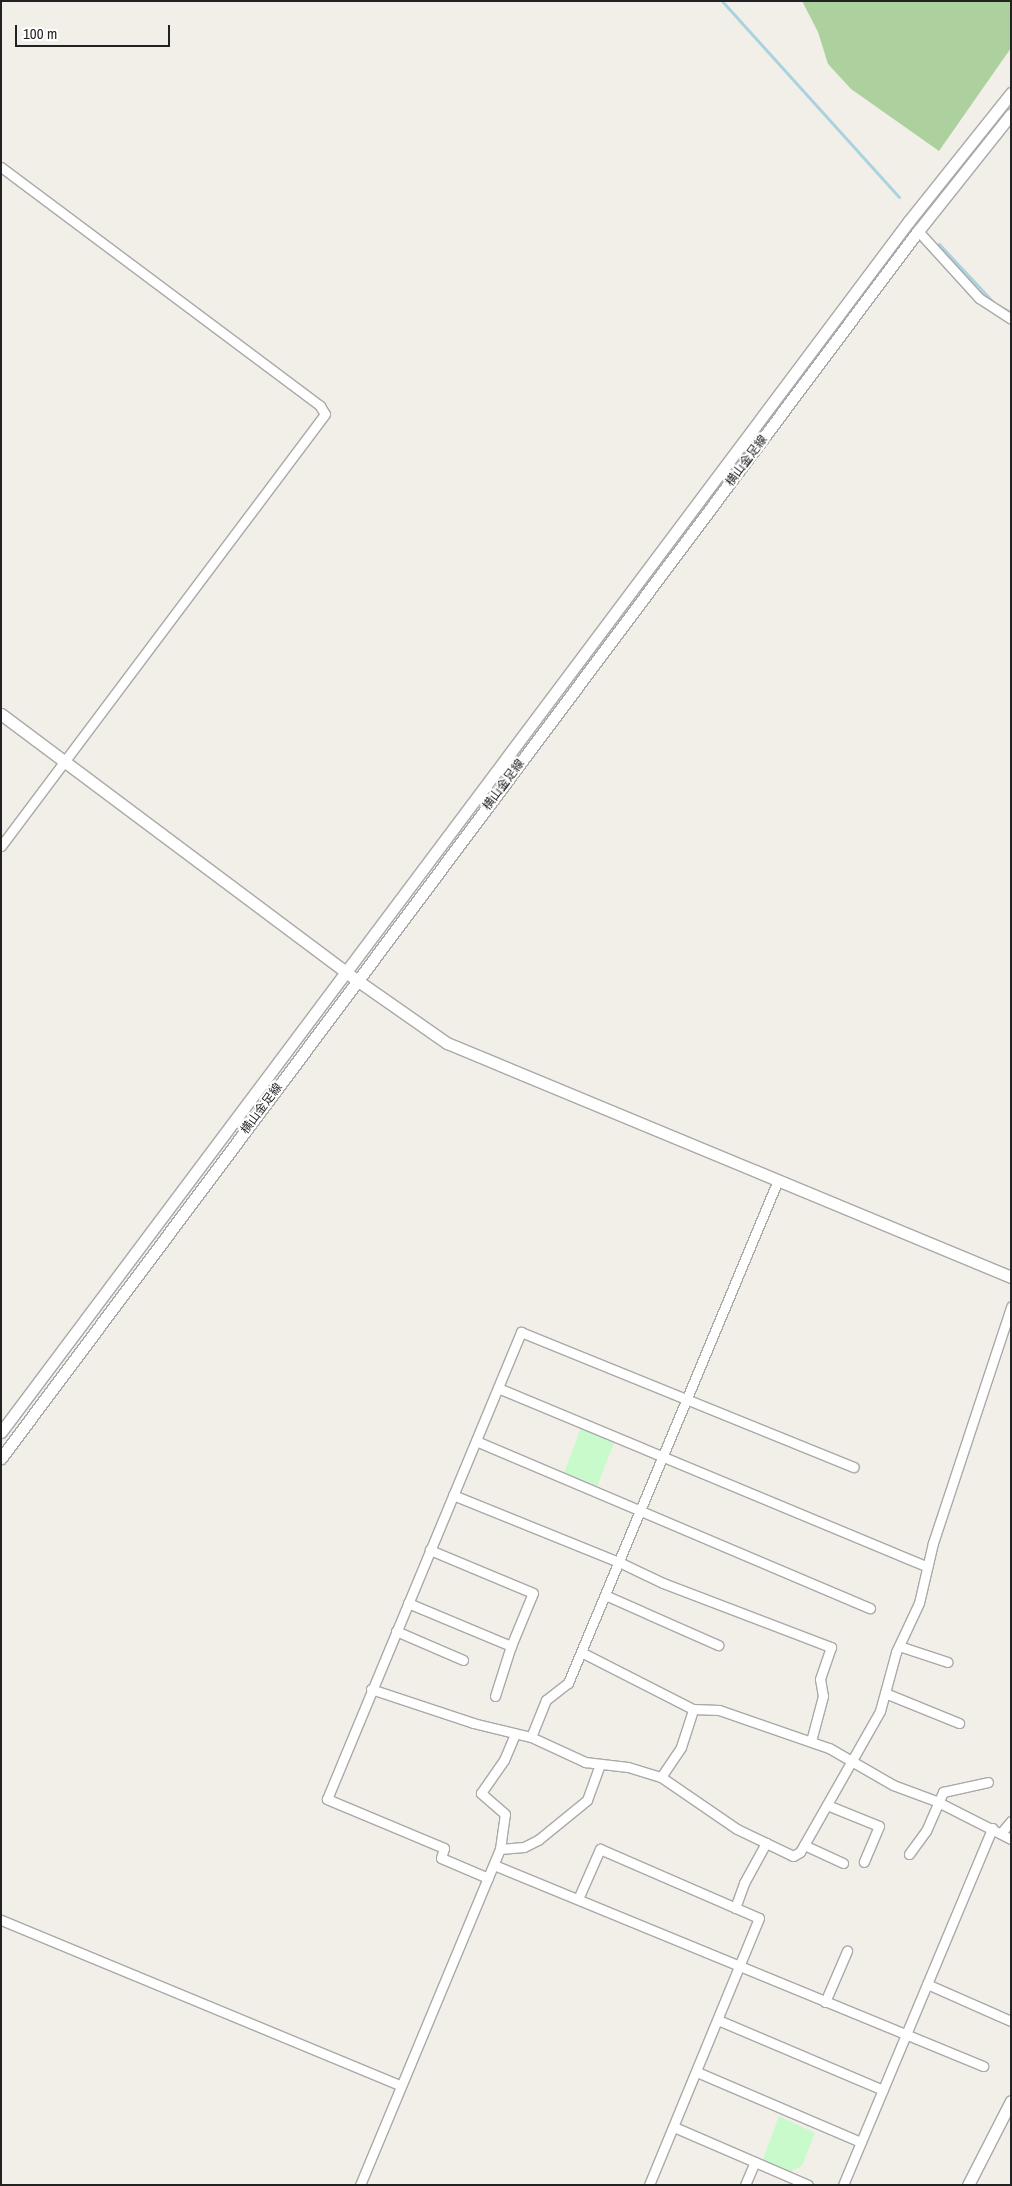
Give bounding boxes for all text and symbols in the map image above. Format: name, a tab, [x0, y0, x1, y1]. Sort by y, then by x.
scale bar	[18, 15, 172, 47]
text: 100 m	[23, 23, 57, 44]
street label: 横山金足線	[723, 433, 771, 489]
street label: 横山金足線	[480, 757, 528, 813]
street label: 横山金足線	[238, 1081, 286, 1137]

